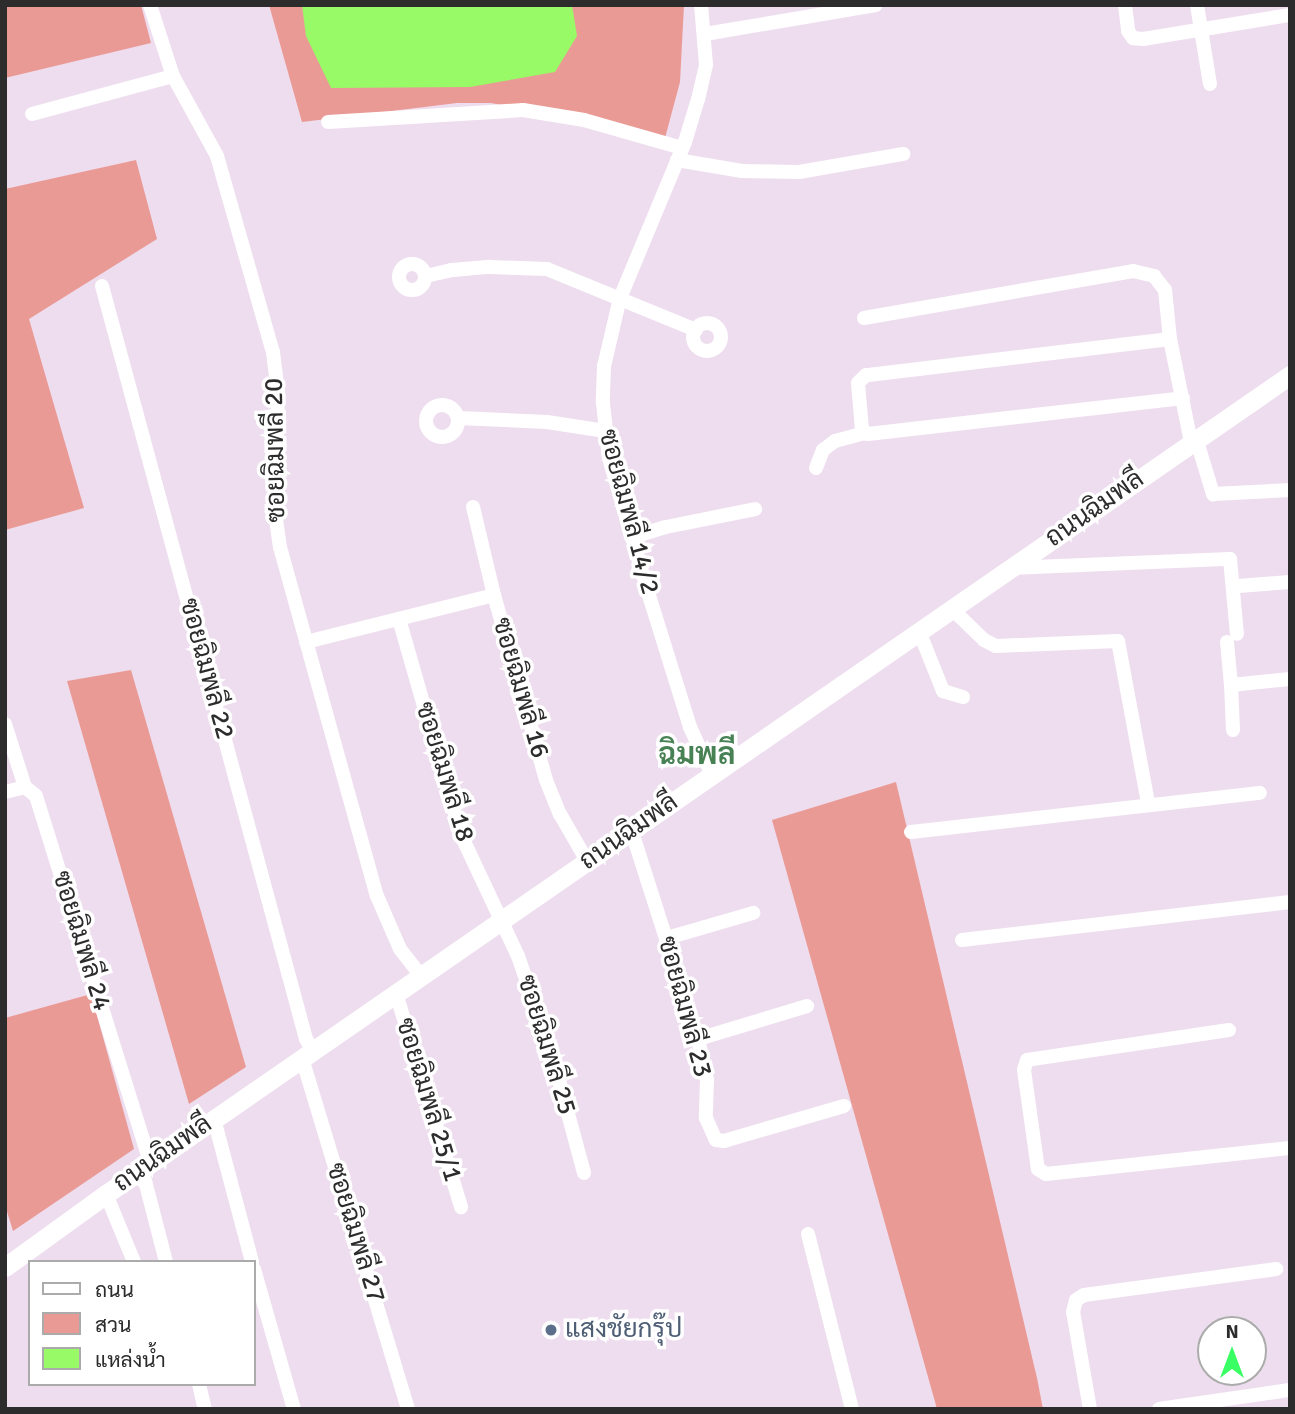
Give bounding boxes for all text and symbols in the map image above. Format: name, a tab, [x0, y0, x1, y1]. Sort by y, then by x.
street label: ซอยฉิมพลี 20	[259, 377, 293, 523]
street label: ซอยฉิมพลี 14/2	[591, 426, 665, 598]
street label: ถนนฉิมพลี	[1040, 464, 1150, 554]
street label: ซอยฉิมพลี 22	[172, 595, 240, 743]
street label: ซอยฉิมพลี 16	[485, 614, 555, 762]
street label: ซอยฉิมพลี 18	[408, 698, 480, 846]
district label: ฉิมพลี	[659, 737, 735, 773]
street label: ถนนฉิมพลี	[574, 787, 684, 877]
street label: ซอยฉิมพลี 24	[45, 867, 117, 1015]
street label: ซอยฉิมพลี 23	[650, 933, 718, 1081]
street label: ซอยฉิมพลี 25	[510, 971, 582, 1119]
street label: ซอยฉิมพลี 25/1	[388, 1014, 468, 1186]
street label: ถนนฉิมพลี	[108, 1109, 218, 1199]
street label: ซอยฉิมพลี 27	[319, 1159, 391, 1307]
legend	[28, 1260, 256, 1386]
text: ถนน	[95, 1277, 134, 1303]
text: สวน	[95, 1312, 131, 1338]
place label: แสงชัยกรุ๊ป	[565, 1314, 682, 1346]
north arrow	[1197, 1316, 1267, 1386]
text: N	[1225, 1320, 1239, 1344]
marker: แสงชัยกรุ๊ป	[543, 1322, 559, 1338]
text: แหล่งน้ำ	[95, 1347, 166, 1373]

